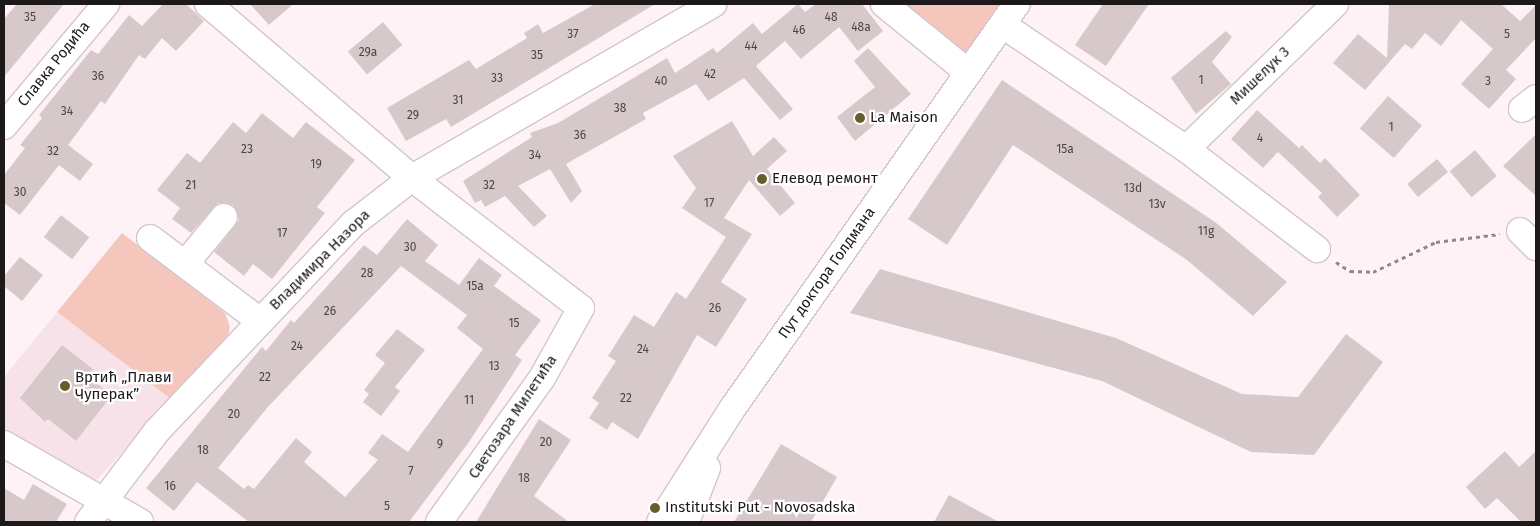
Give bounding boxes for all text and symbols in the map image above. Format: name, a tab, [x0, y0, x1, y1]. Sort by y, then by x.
house number: 35	[24, 11, 36, 25]
house number: 48	[825, 11, 837, 25]
street label: Славка Родића	[14, 18, 94, 110]
house number: 48a	[851, 21, 871, 35]
house number: 46	[793, 24, 805, 38]
house number: 37	[567, 28, 579, 42]
house number: 5	[1504, 28, 1510, 42]
house number: 44	[745, 40, 757, 54]
street label: Мишелук 3	[1226, 43, 1294, 109]
house number: 29a	[359, 46, 377, 60]
house number: 35	[531, 49, 543, 63]
house number: 42	[704, 68, 716, 82]
house number: 36	[92, 70, 104, 84]
house number: 33	[491, 72, 503, 86]
house number: 1	[1198, 74, 1204, 88]
house number: 40	[654, 75, 668, 89]
house number: 3	[1485, 75, 1491, 89]
house number: 31	[453, 94, 463, 108]
house number: 38	[614, 102, 626, 116]
house number: 34	[61, 105, 73, 119]
house number: 29	[407, 109, 419, 123]
place label: La Maison	[870, 109, 938, 127]
marker: La Maison	[854, 112, 866, 124]
house number: 1	[1388, 121, 1394, 135]
house number: 36	[574, 129, 586, 143]
house number: 4	[1257, 132, 1263, 146]
house number: 23	[241, 143, 253, 157]
house number: 15a	[1056, 143, 1074, 157]
house number: 32	[47, 145, 59, 159]
house number: 34	[529, 149, 541, 163]
house number: 19	[310, 158, 322, 172]
place label: Елевод ремонт	[772, 170, 878, 188]
marker: Елевод ремонт	[756, 173, 768, 185]
house number: 21	[186, 179, 196, 193]
house number: 32	[483, 179, 495, 193]
house number: 13d	[1124, 182, 1142, 196]
house number: 30	[14, 186, 26, 200]
house number: 17	[704, 197, 714, 211]
house number: 13v	[1148, 198, 1166, 212]
street label: Пут доктора Голдмана	[775, 204, 879, 342]
street label: Владимира Назора	[266, 206, 374, 314]
house number: 11g	[1198, 225, 1214, 239]
house number: 17	[277, 227, 287, 241]
house number: 30	[404, 241, 416, 255]
house number: 28	[361, 267, 373, 281]
house number: 15a	[466, 280, 484, 294]
house number: 26	[709, 302, 721, 316]
house number: 26	[324, 305, 336, 319]
house number: 15	[508, 317, 520, 331]
house number: 24	[291, 340, 303, 354]
house number: 24	[637, 343, 649, 357]
street label: Светозара Милетића	[465, 352, 561, 482]
house number: 13	[488, 360, 500, 374]
place label: Вртић „Плави Чуперак”	[75, 368, 172, 403]
house number: 22	[259, 371, 271, 385]
marker: Вртић „Плави Чуперак”	[59, 380, 71, 392]
house number: 22	[620, 392, 632, 406]
house number: 11	[464, 394, 474, 408]
house number: 20	[228, 408, 240, 422]
house number: 20	[540, 436, 552, 450]
house number: 9	[437, 438, 443, 452]
house number: 18	[197, 444, 209, 458]
house number: 7	[408, 465, 414, 479]
house number: 18	[518, 472, 530, 486]
house number: 16	[164, 480, 176, 494]
place label: Institutski Put - Novosadska	[665, 499, 855, 517]
house number: 5	[384, 500, 390, 514]
marker: Institutski Put - Novosadska	[649, 502, 661, 514]

